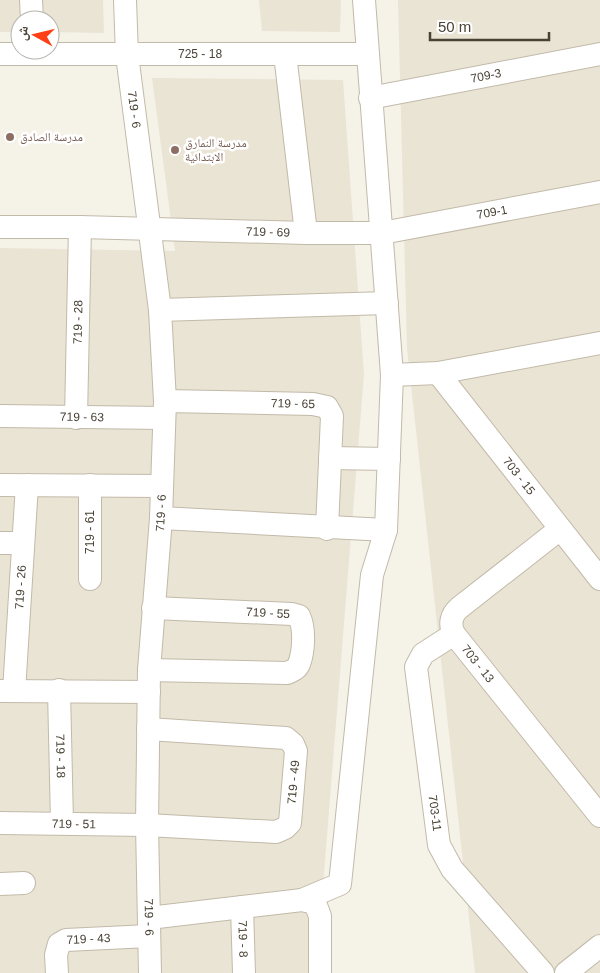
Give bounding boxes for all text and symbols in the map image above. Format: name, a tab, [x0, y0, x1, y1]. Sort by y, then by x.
north arrow	[10, 10, 60, 60]
scale bar	[430, 10, 549, 42]
text: 50 m	[438, 18, 471, 35]
text: ش	[13, 25, 32, 42]
street label: 725 - 18	[178, 47, 222, 61]
street label: 709-3	[469, 66, 503, 86]
street label: 719 - 6	[125, 90, 143, 129]
place label: مدرسة الصادق	[20, 130, 83, 144]
marker: مدرسة الصادق	[4, 131, 16, 143]
place label: مدرسة النمارق الابتدائية	[185, 136, 247, 164]
marker: مدرسة النمارق الابتدائية	[169, 144, 181, 156]
street label: 709-1	[476, 203, 509, 222]
street label: 719 - 69	[246, 224, 290, 240]
street label: 719 - 28	[71, 300, 85, 344]
street label: 719 - 65	[271, 396, 315, 411]
street label: 719 - 63	[60, 410, 104, 424]
street label: 703 - 15	[500, 454, 538, 498]
street label: 719 - 6	[153, 494, 169, 532]
street label: 719 - 61	[83, 510, 97, 554]
street label: 719 - 26	[12, 564, 29, 610]
street label: 719 - 55	[246, 605, 291, 621]
street label: 703 - 13	[459, 642, 497, 686]
street label: 719 - 18	[53, 734, 68, 779]
street label: 719 - 49	[285, 759, 302, 805]
street label: 703-11	[426, 794, 444, 832]
street label: 719 - 51	[52, 817, 96, 831]
street label: 719 - 6	[141, 898, 156, 936]
street label: 719 - 8	[235, 920, 251, 958]
street label: 719 - 43	[66, 931, 111, 947]

